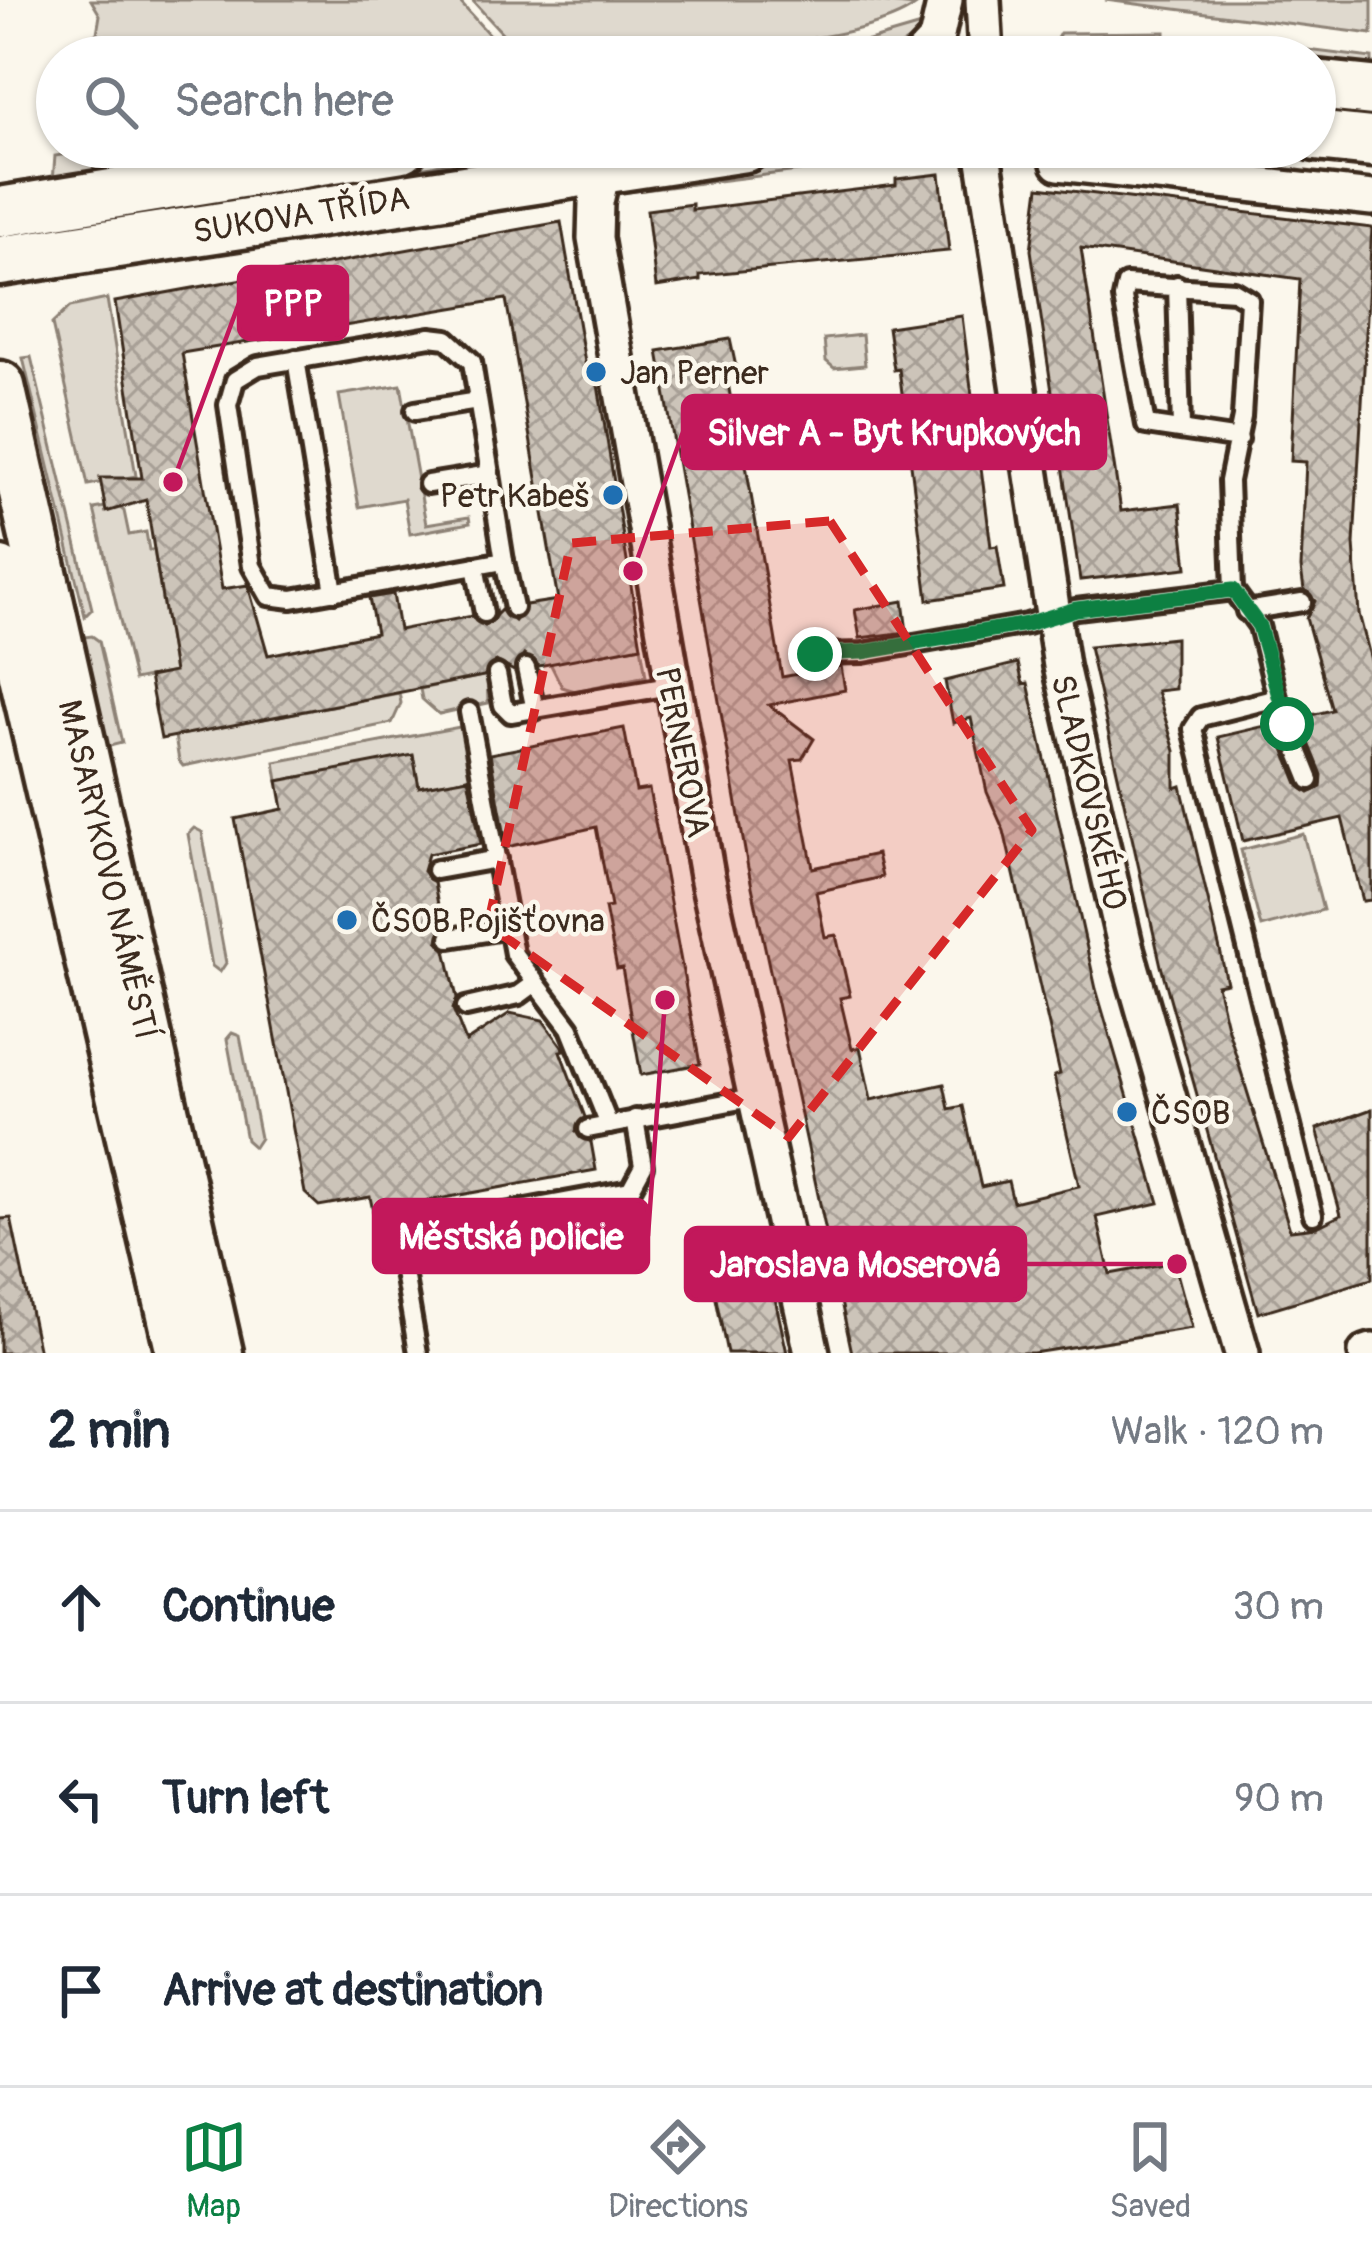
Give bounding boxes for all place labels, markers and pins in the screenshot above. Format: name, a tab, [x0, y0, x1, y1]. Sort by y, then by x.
callout: PPP	[239, 267, 347, 339]
place label: Jan Perner	[620, 353, 769, 394]
marker: Jan Perner	[583, 359, 609, 385]
callout: Silver A - Byt Krupkových	[683, 396, 1105, 468]
place label: Petr Kabeš	[440, 476, 589, 517]
marker: Petr Kabeš	[600, 482, 626, 508]
place label: ČSOB Pojišťovna	[371, 901, 605, 942]
marker: ČSOB Pojišťovna	[334, 907, 360, 933]
place label: ČSOB	[1151, 1093, 1231, 1134]
marker: ČSOB	[1114, 1099, 1140, 1125]
callout: Městská policie	[374, 1200, 648, 1272]
callout: Jaroslava Moserová	[686, 1228, 1025, 1300]

